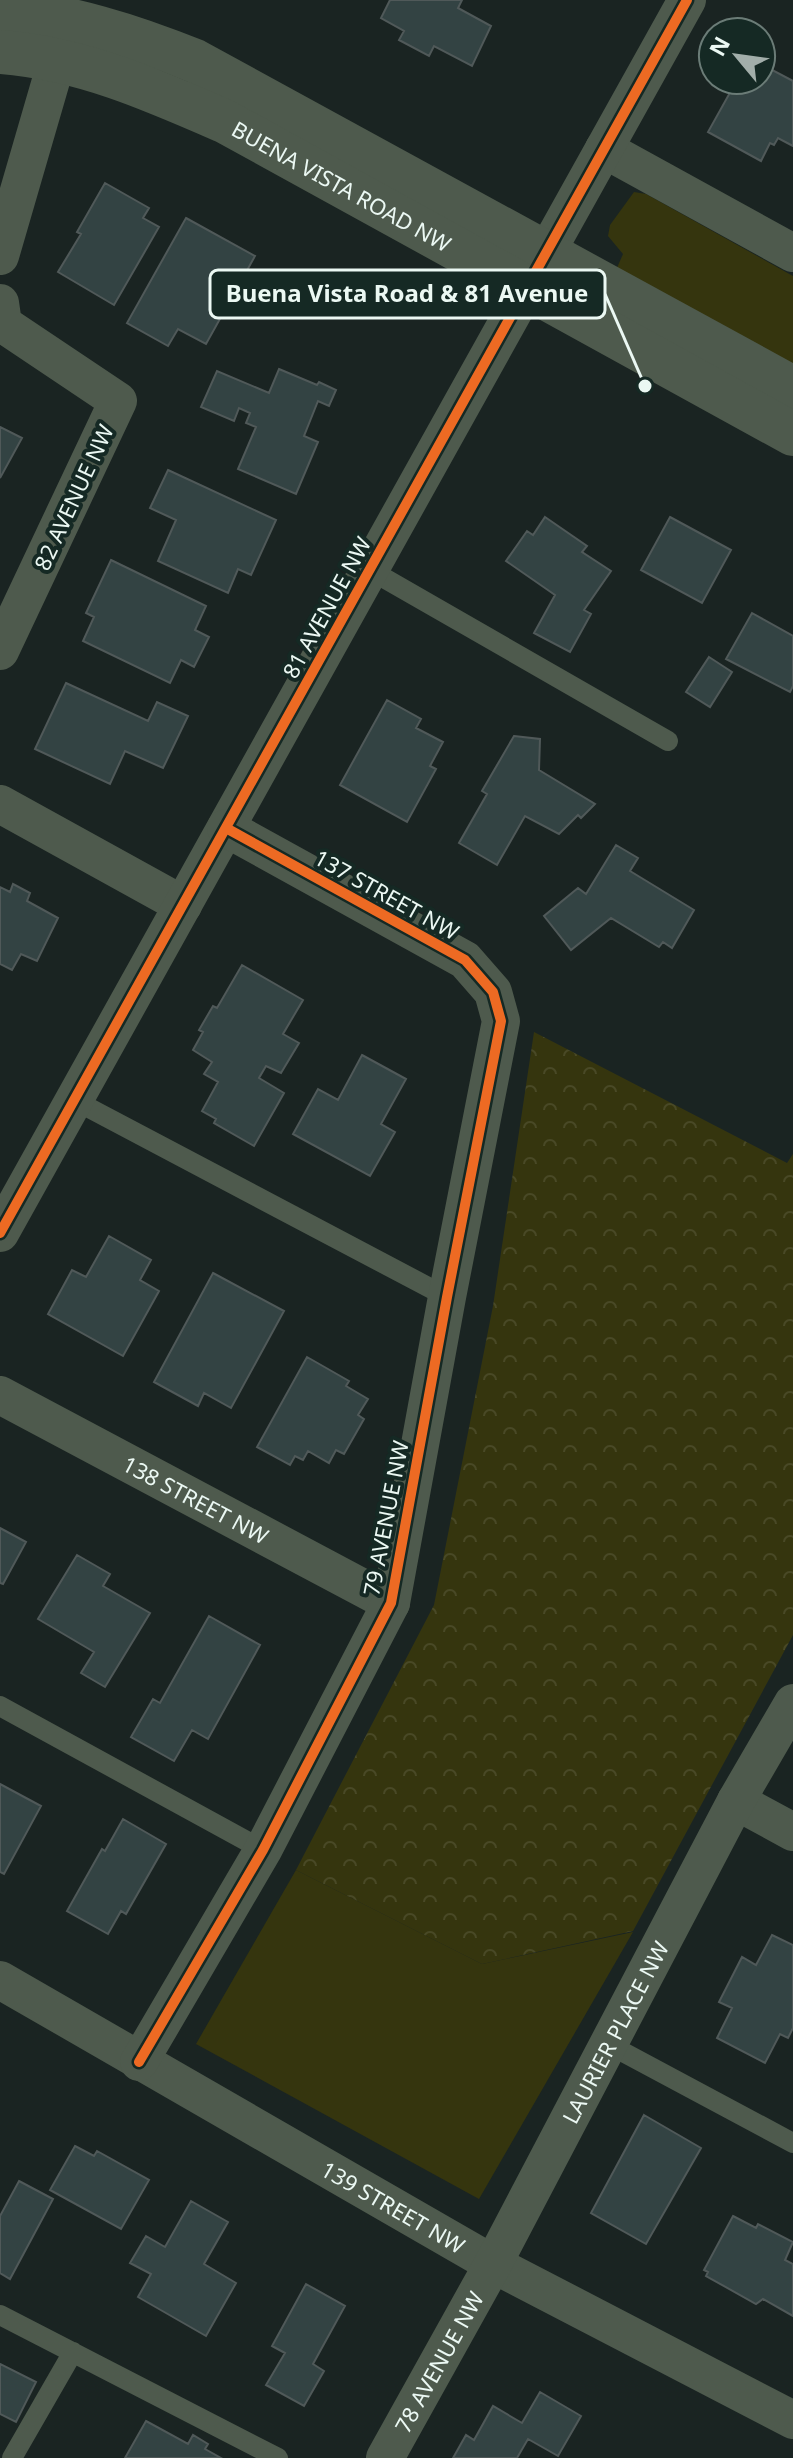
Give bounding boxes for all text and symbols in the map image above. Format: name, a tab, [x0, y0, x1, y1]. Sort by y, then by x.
north arrow	[697, 16, 777, 96]
text: N	[701, 31, 736, 61]
street label: BUENA VISTA ROAD NW	[227, 113, 457, 258]
callout: Buena Vista Road & 81 Avenue	[210, 270, 605, 318]
text: Buena Vista Road & 81 Avenue	[226, 276, 588, 309]
street label: 82 AVENUE NW	[26, 419, 120, 575]
street label: 81 AVENUE NW	[275, 530, 378, 683]
street label: 137 STREET NW	[309, 842, 465, 946]
street label: 79 AVENUE NW	[355, 1437, 415, 1598]
street label: 138 STREET NW	[118, 1448, 275, 1551]
street label: LAURIER PLACE NW	[555, 1935, 675, 2128]
street label: 139 STREET NW	[316, 2153, 471, 2260]
street label: 78 AVENUE NW	[387, 2285, 490, 2438]

